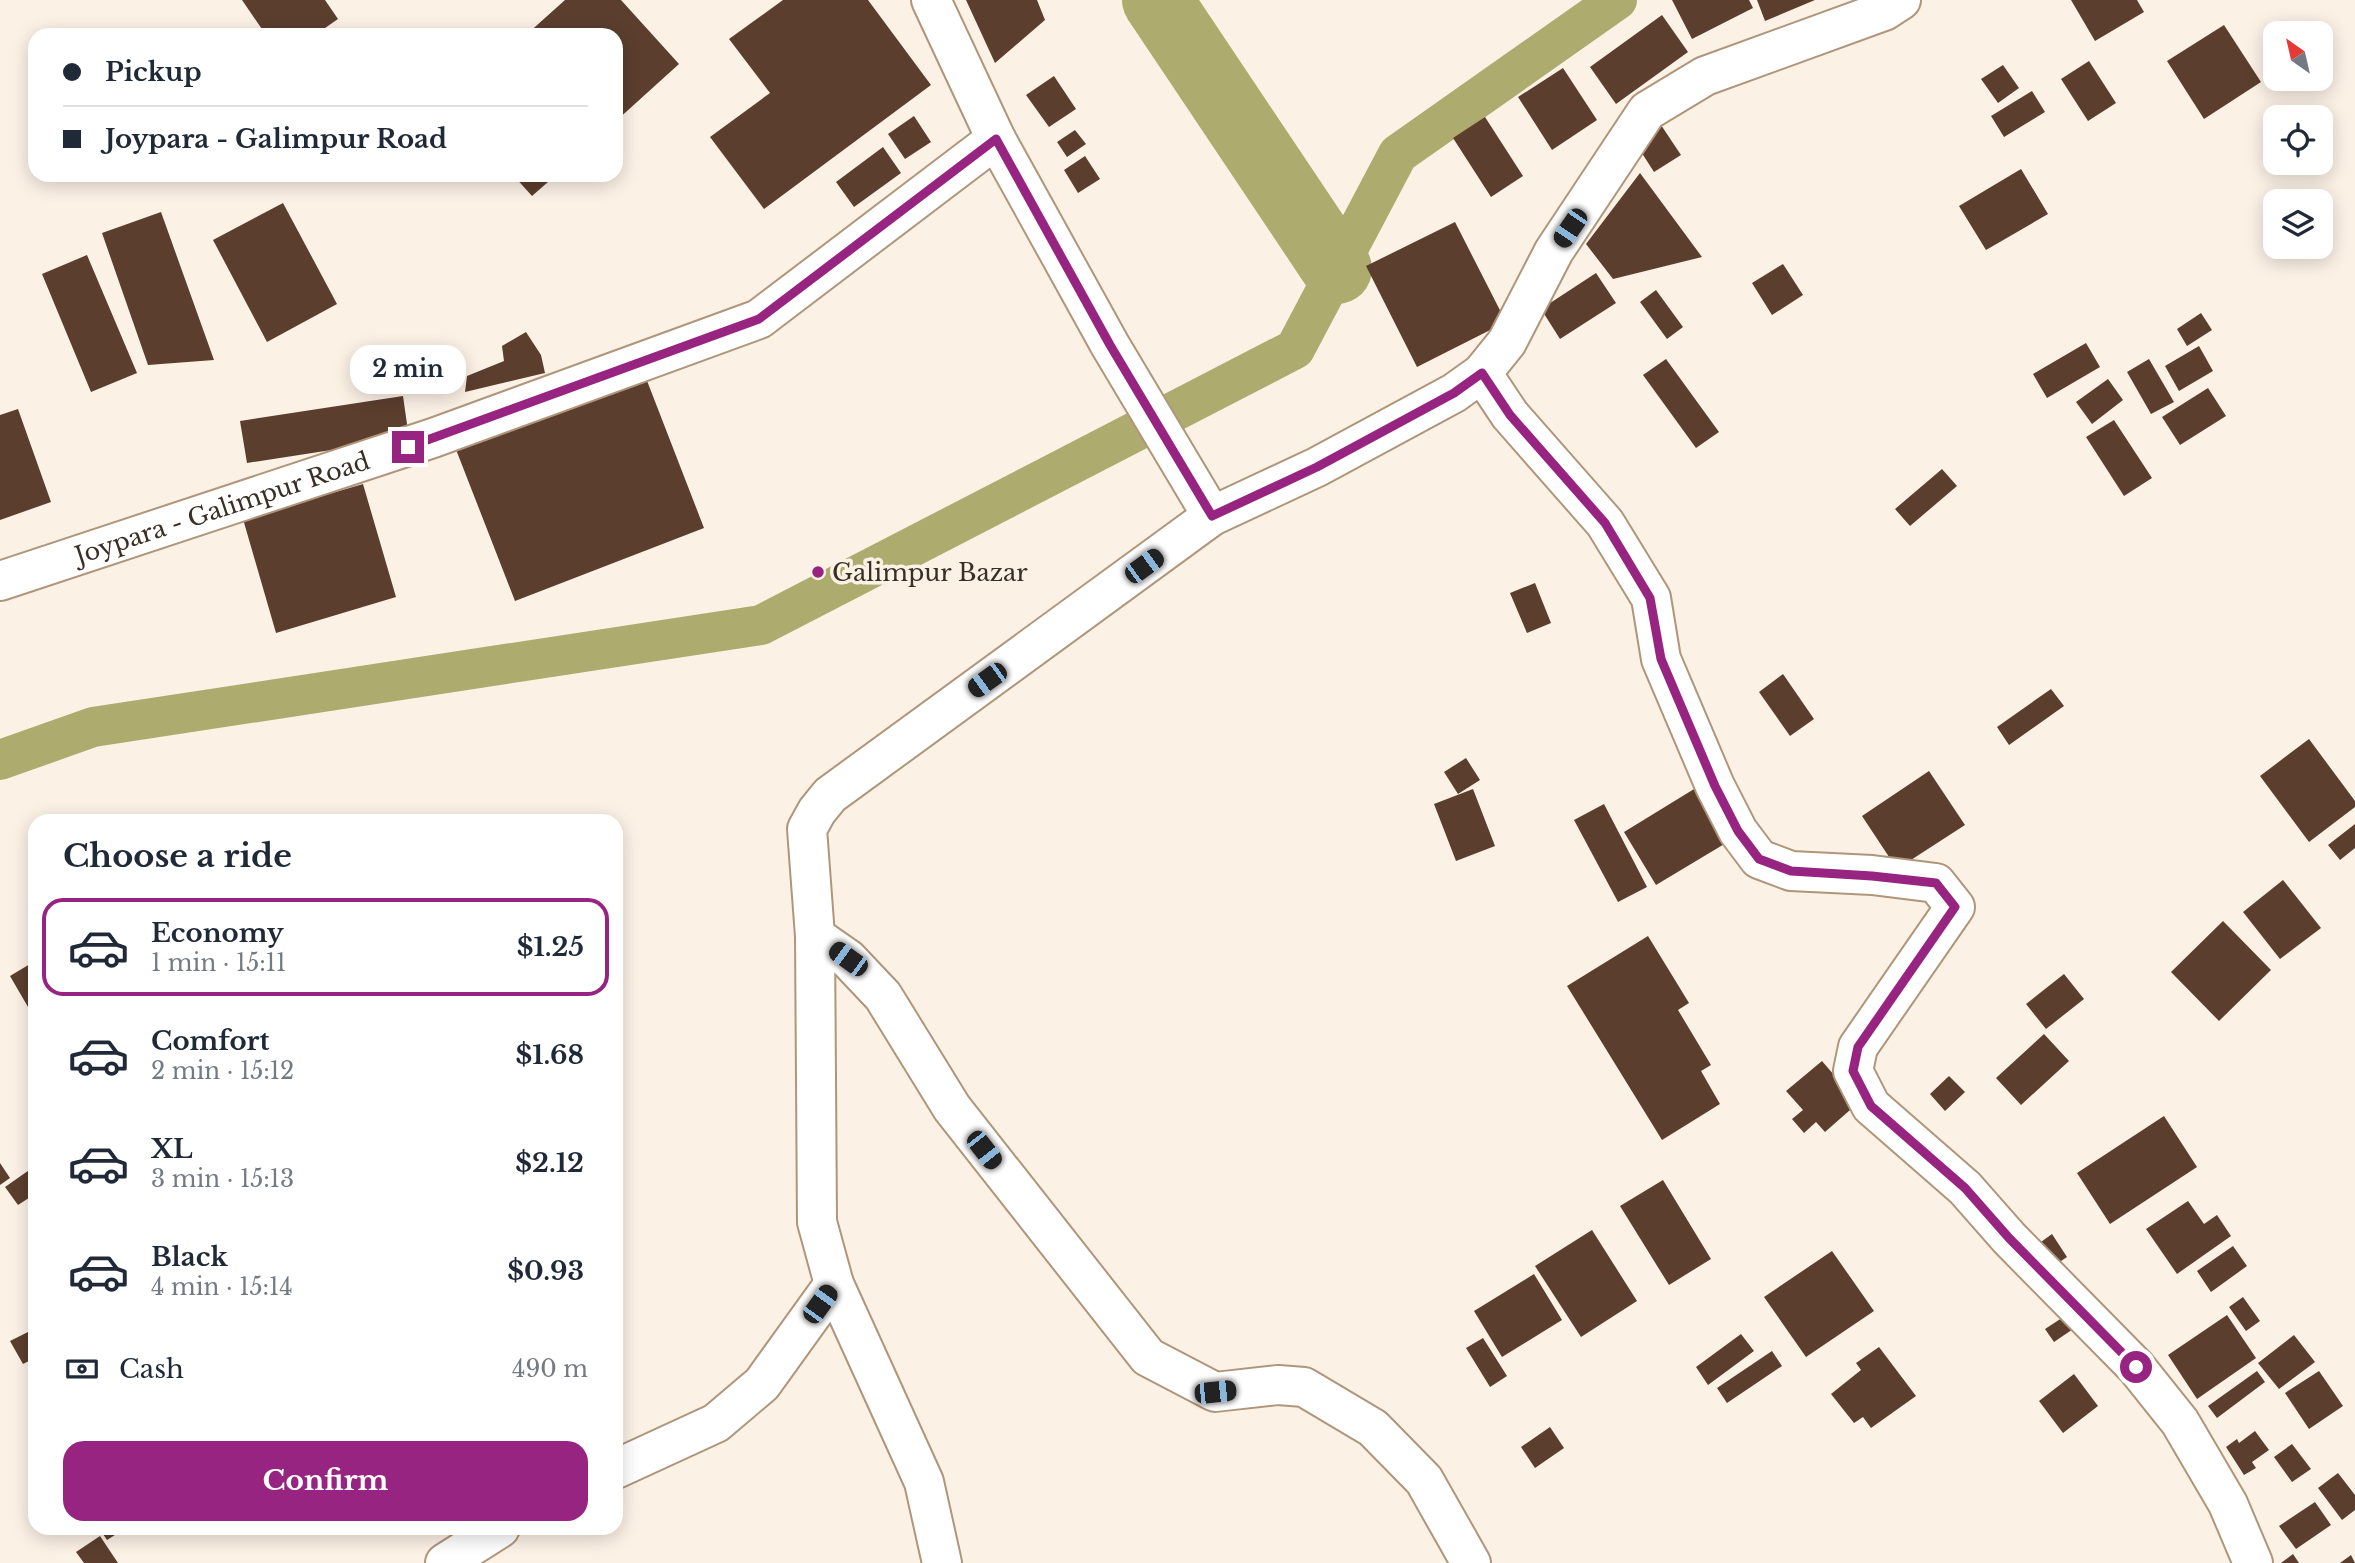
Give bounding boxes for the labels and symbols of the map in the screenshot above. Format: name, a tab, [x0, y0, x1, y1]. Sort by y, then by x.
north arrow	[2263, 21, 2333, 91]
car	[1550, 205, 1591, 251]
callout: 2 min	[350, 346, 466, 394]
route end	[392, 431, 424, 463]
street label: Joypara - Galimpur Road	[68, 446, 373, 571]
car	[1121, 545, 1168, 587]
place label: Galimpur Bazar	[832, 558, 1028, 587]
marker: Galimpur Bazar	[810, 564, 826, 580]
car	[964, 659, 1011, 701]
car	[825, 938, 872, 980]
car	[963, 1127, 1006, 1173]
car	[800, 1281, 841, 1327]
route start	[2120, 1351, 2152, 1383]
car	[1194, 1379, 1237, 1405]

